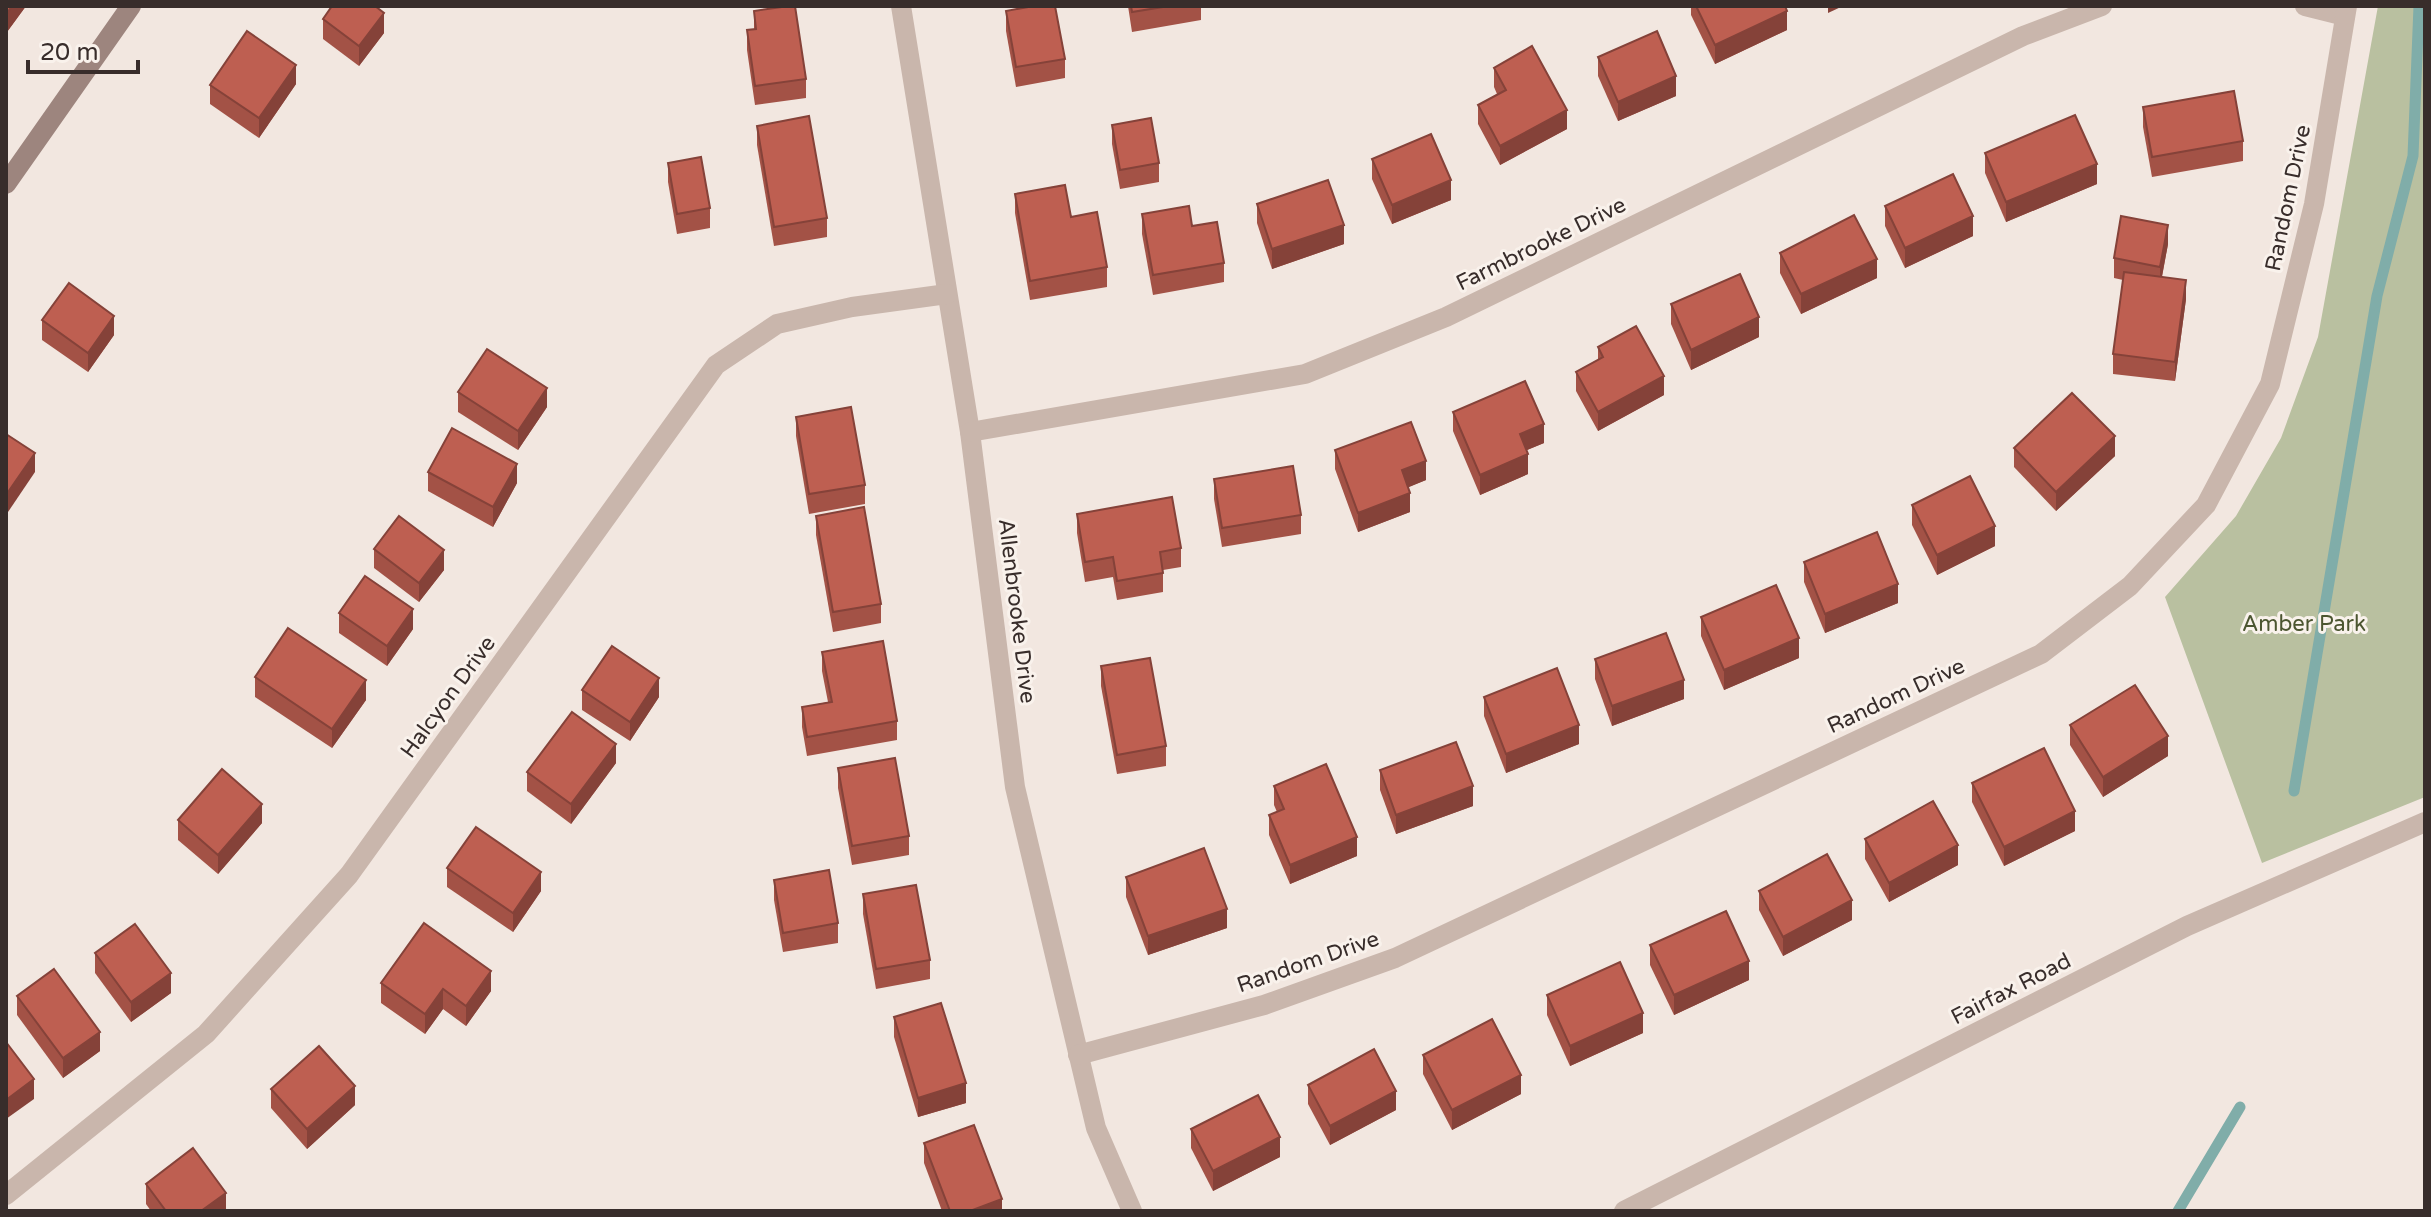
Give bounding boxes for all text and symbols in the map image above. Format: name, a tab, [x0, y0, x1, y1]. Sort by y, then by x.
scale bar	[28, 24, 138, 74]
text: 20 m	[40, 38, 98, 67]
street label: Random Drive	[2260, 123, 2316, 273]
street label: Farmbrooke Drive	[1452, 192, 1630, 296]
street label: Allenbrooke Drive	[993, 517, 1041, 705]
park label: Amber Park	[2242, 611, 2366, 637]
street label: Halcyon Drive	[395, 631, 501, 763]
street label: Random Drive	[1823, 653, 1969, 739]
street label: Random Drive	[1233, 925, 1383, 999]
street label: Fairfax Road	[1947, 948, 2075, 1030]

